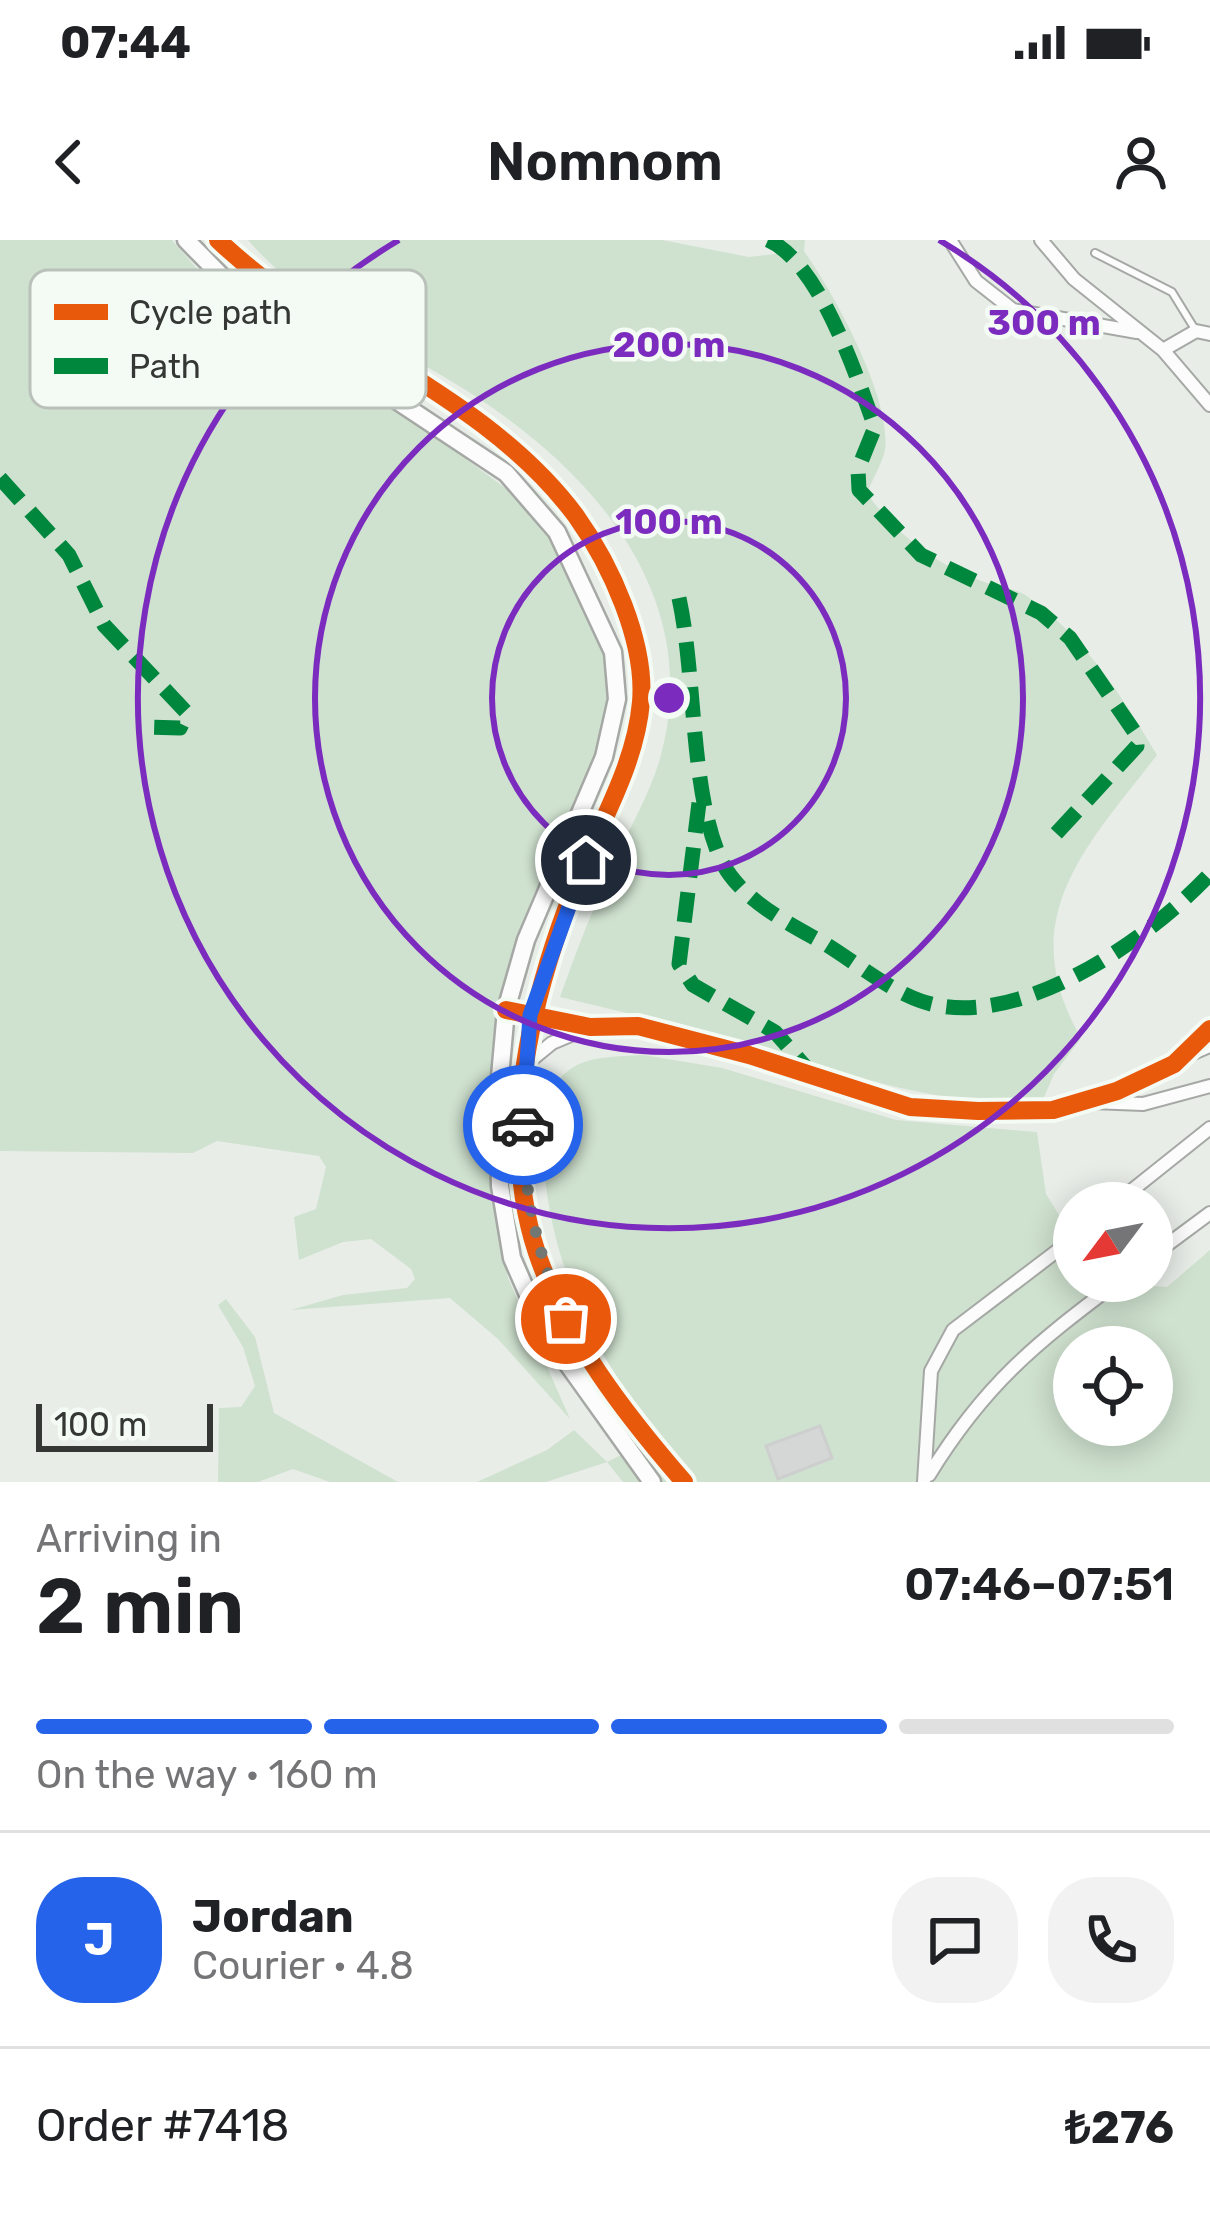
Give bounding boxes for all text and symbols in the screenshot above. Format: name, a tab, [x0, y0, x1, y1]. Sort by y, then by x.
text: 07:44	[60, 16, 191, 69]
icon: back	[36, 129, 102, 195]
icon: person	[1108, 129, 1174, 195]
text: Nomnom	[487, 130, 723, 194]
legend	[30, 270, 426, 408]
text: Cycle path	[129, 293, 292, 332]
text: 300 m	[987, 301, 1101, 344]
text: 200 m	[612, 323, 726, 366]
text: Path	[129, 347, 201, 386]
text: 100 m	[615, 500, 723, 543]
centre of rings	[648, 677, 690, 719]
pin	[535, 809, 637, 911]
icon: home	[553, 827, 619, 893]
courier	[463, 1065, 583, 1185]
icon: car	[490, 1092, 556, 1158]
north arrow	[1053, 1182, 1173, 1302]
map controls	[1053, 1182, 1173, 1446]
pin	[515, 1268, 617, 1370]
icon: bag	[533, 1286, 599, 1352]
button: locate	[1053, 1326, 1173, 1446]
scale bar	[36, 1398, 213, 1451]
text: 100 m	[54, 1405, 147, 1444]
text: Arriving in	[36, 1516, 222, 1562]
text: 07:46–07:51	[904, 1558, 1174, 1611]
text: 2 min	[36, 1560, 244, 1653]
text: On the way · 160 m	[36, 1752, 378, 1798]
button: chat	[892, 1877, 1018, 2003]
button: phone	[1048, 1877, 1174, 2003]
text: Jordan	[192, 1890, 354, 1943]
text: J	[84, 1913, 114, 1966]
text: Courier · 4.8	[192, 1943, 414, 1989]
text: Order #7418	[36, 2099, 289, 2152]
text: ₺276	[1065, 2101, 1174, 2154]

